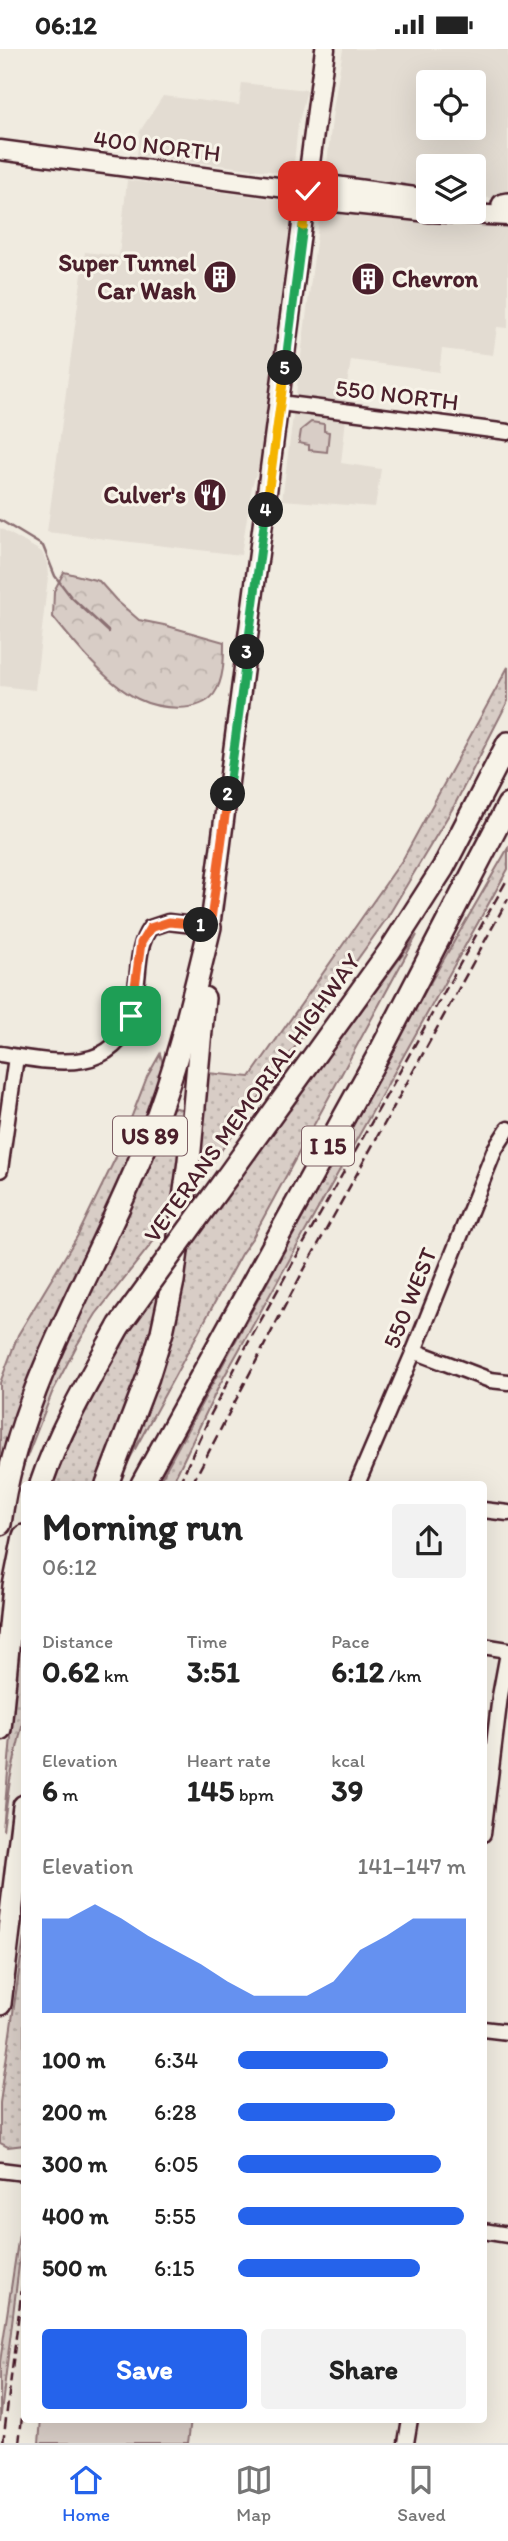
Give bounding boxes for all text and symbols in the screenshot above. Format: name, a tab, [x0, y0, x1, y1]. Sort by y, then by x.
text: 06:12	[35, 9, 97, 41]
map controls	[416, 70, 486, 224]
button: locate	[416, 70, 486, 140]
street label: 400 NORTH	[92, 123, 222, 168]
button: layers	[416, 154, 486, 224]
pin	[278, 161, 338, 221]
icon: check	[289, 172, 327, 210]
place label: Super Tunnel Car Wash	[58, 248, 196, 305]
building icon: Super Tunnel Car Wash	[201, 258, 239, 296]
building icon: Chevron	[349, 260, 387, 298]
place label: Chevron	[392, 264, 479, 293]
pin: 5	[268, 351, 302, 385]
text: 5	[280, 356, 289, 379]
street label: 550 NORTH	[334, 373, 460, 416]
restaurant icon: Culver's	[191, 476, 229, 514]
place label: Culver's	[104, 480, 186, 509]
pin: 4	[248, 493, 284, 527]
text: 4	[260, 498, 271, 521]
pin: 3	[230, 635, 264, 669]
text: 3	[241, 640, 252, 663]
pin: 2	[210, 777, 246, 811]
text: 2	[223, 782, 233, 805]
pin: 1	[184, 907, 218, 943]
text: 1	[196, 913, 205, 936]
street label: VETERANS MEMORIAL HIGHWAY	[137, 947, 366, 1248]
pin	[101, 986, 161, 1046]
icon: arrive	[112, 997, 150, 1035]
road number: US 89	[113, 1117, 187, 1155]
road number: I 15	[302, 1127, 354, 1165]
street label: 550 WEST	[376, 1243, 443, 1352]
text: Morning run	[42, 1504, 243, 1550]
button: share	[392, 1504, 466, 1578]
text: 06:12	[42, 1553, 97, 1581]
text: Distance	[42, 1630, 113, 1653]
text: Time	[187, 1630, 227, 1653]
text: Pace	[331, 1630, 369, 1653]
text: 0.62	[42, 1653, 100, 1690]
text: 3:51	[187, 1653, 240, 1690]
text: 6:12	[331, 1653, 384, 1690]
text: km	[100, 1664, 129, 1687]
text: /km	[384, 1664, 422, 1687]
text: Elevation	[42, 1749, 118, 1772]
text: Heart rate	[187, 1749, 271, 1772]
text: kcal	[331, 1749, 365, 1772]
text: 6	[42, 1772, 58, 1809]
text: 145	[187, 1772, 234, 1809]
text: 39	[331, 1772, 363, 1809]
text: m	[58, 1783, 78, 1806]
text: bpm	[234, 1783, 274, 1806]
text: Elevation	[42, 1852, 133, 1880]
text: 141–147 m	[358, 1852, 466, 1880]
text: 100 m	[42, 2046, 106, 2074]
text: 6:34	[154, 2046, 198, 2074]
text: 200 m	[42, 2098, 107, 2126]
text: 6:28	[154, 2098, 197, 2126]
text: 300 m	[42, 2150, 107, 2178]
text: 6:05	[154, 2150, 198, 2178]
text: 400 m	[42, 2202, 109, 2230]
text: 5:55	[154, 2202, 196, 2230]
text: 500 m	[42, 2254, 107, 2282]
text: 6:15	[154, 2254, 195, 2282]
button: Save	[42, 2329, 247, 2409]
button: Share	[261, 2329, 466, 2409]
tab: Home	[62, 2461, 110, 2526]
tab: Map	[235, 2461, 273, 2526]
tab: Saved	[397, 2461, 446, 2526]

